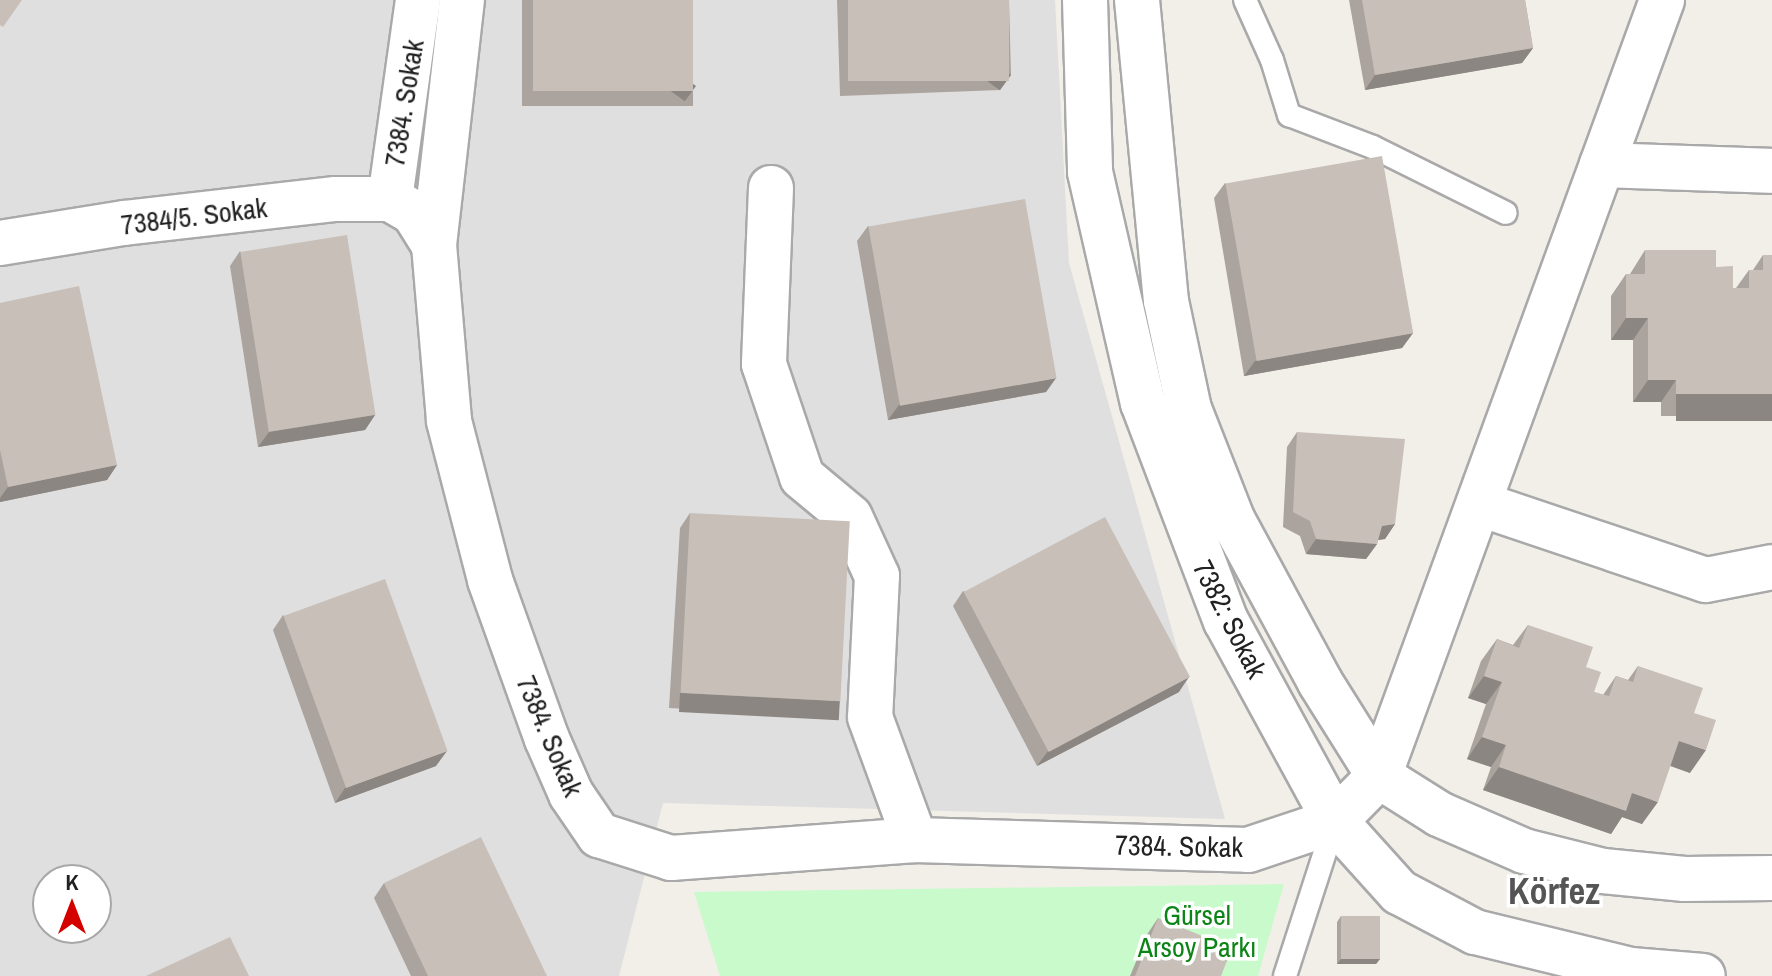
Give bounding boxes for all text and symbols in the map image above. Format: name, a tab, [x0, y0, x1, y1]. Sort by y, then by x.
street label: 7384. Sokak	[377, 37, 431, 169]
street label: 7384/5. Sokak	[119, 190, 269, 242]
street label: 7382: Sokak	[1186, 555, 1274, 683]
street label: 7384. Sokak	[510, 671, 590, 801]
street label: 7384. Sokak	[1115, 828, 1243, 864]
north arrow	[32, 864, 112, 944]
text: K	[65, 867, 79, 897]
district label: Körfez	[1508, 870, 1600, 914]
park label: Gürsel Arsoy Parkı	[1138, 898, 1256, 964]

